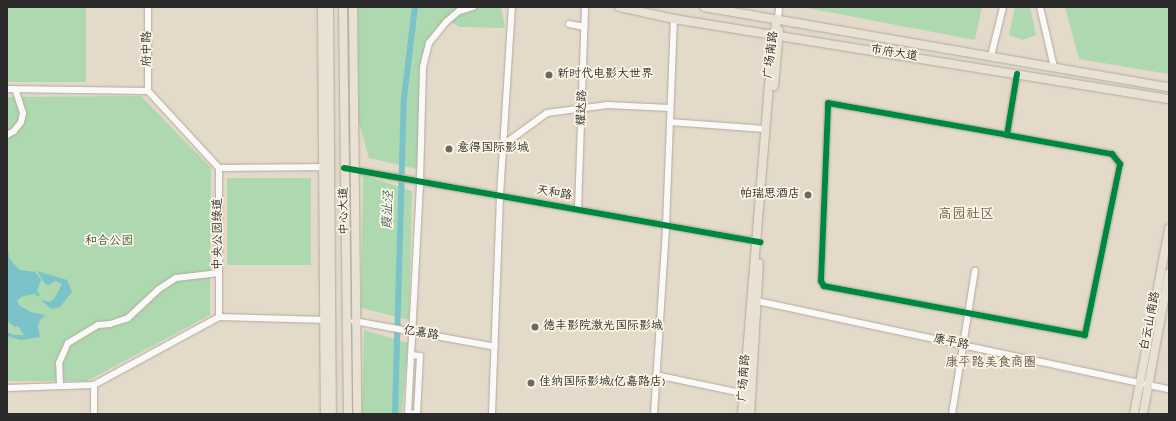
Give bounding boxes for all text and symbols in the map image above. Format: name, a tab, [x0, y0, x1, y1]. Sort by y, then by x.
street label: 广场南路	[762, 30, 782, 80]
street label: 府中路	[141, 31, 155, 67]
street label: 市府大道	[869, 43, 919, 65]
place label: 新时代电影大世界	[557, 68, 653, 82]
marker: 新时代电影大世界	[544, 70, 554, 80]
street label: 耀达路	[575, 90, 591, 126]
place label: 意得国际影城	[457, 142, 529, 156]
marker: 意得国际影城	[444, 144, 454, 154]
street label: 天和路	[535, 184, 573, 204]
street label: 中心大道	[337, 187, 353, 235]
place label: 帕瑞思酒店	[740, 188, 800, 202]
water label: 葭沚泾	[382, 190, 398, 230]
marker: 帕瑞思酒店	[803, 190, 813, 200]
street label: 中央公园绿道	[212, 198, 226, 270]
district label: 高园社区	[938, 207, 994, 223]
park label: 和合公园	[85, 235, 133, 249]
street label: 白云山南路	[1138, 290, 1164, 352]
place label: 德丰影院激光国际影城	[543, 320, 663, 334]
marker: 德丰影院激光国际影城	[530, 322, 540, 332]
street label: 亿嘉路	[402, 324, 440, 344]
street label: 康平路	[932, 332, 970, 354]
street label: 广场南路	[736, 354, 754, 402]
district label: 康平路美食商圈	[946, 356, 1036, 372]
place label: 佳纳国际影城(亿嘉路店)	[539, 376, 665, 390]
marker: 佳纳国际影城(亿嘉路店)	[526, 378, 536, 388]

